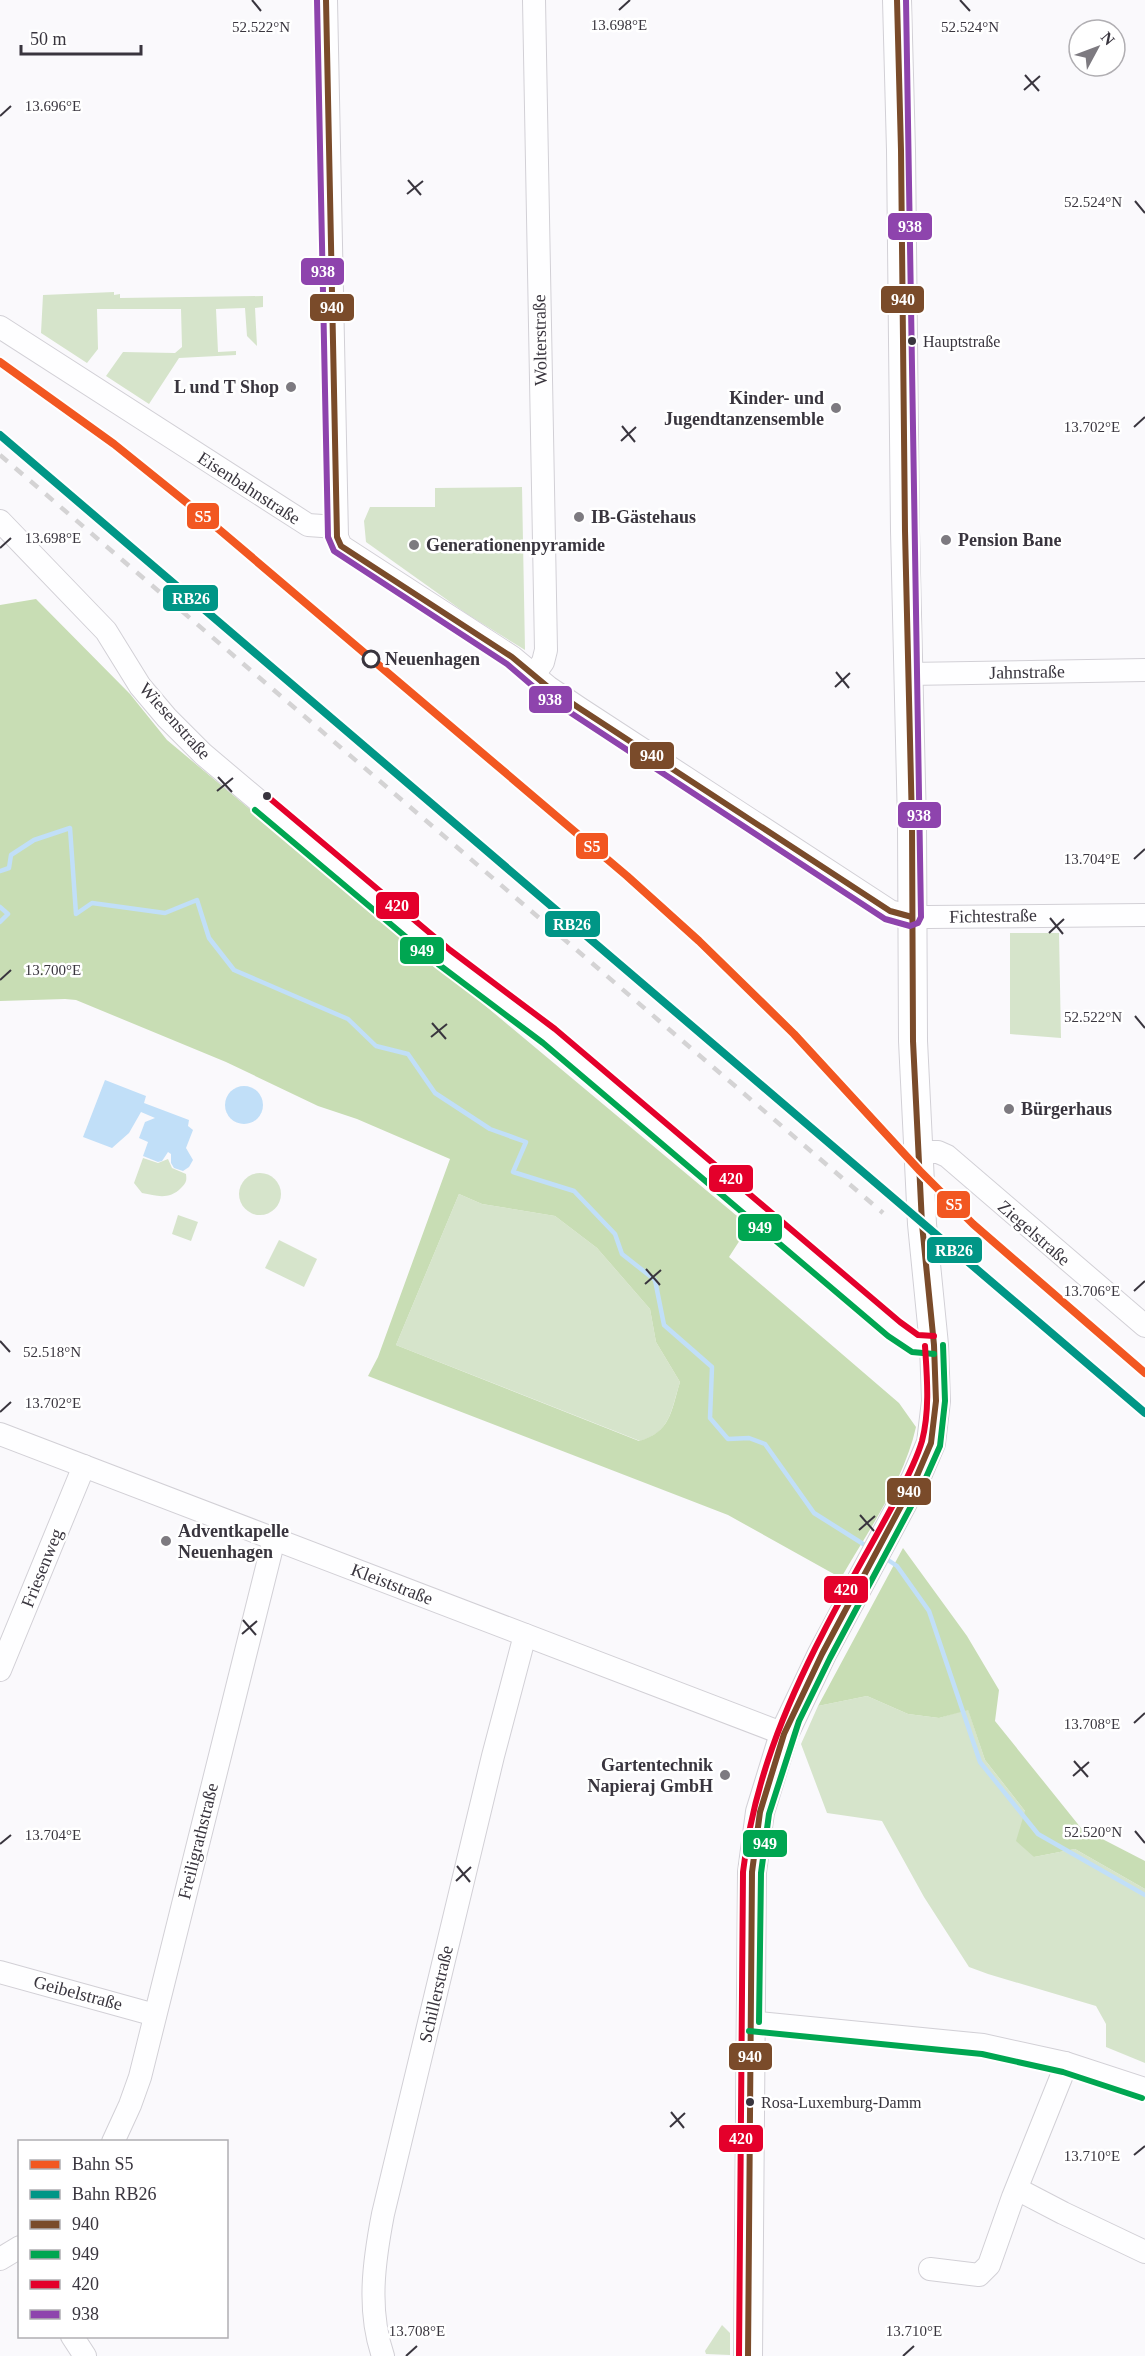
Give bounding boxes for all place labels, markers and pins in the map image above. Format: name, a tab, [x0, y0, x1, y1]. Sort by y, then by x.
place label: Hauptstraße	[923, 333, 1000, 351]
marker: Hauptstraße	[906, 335, 918, 347]
place label: L und T Shop	[174, 377, 279, 397]
marker: L und T Shop	[284, 380, 298, 394]
place label: Kinder- und Jugendtanzensemble	[664, 388, 824, 429]
marker: Kinder- und Jugendtanzensemble	[829, 401, 843, 415]
place label: IB-Gästehaus	[591, 507, 696, 527]
marker: IB-Gästehaus	[572, 510, 586, 524]
place label: Pension Bane	[958, 530, 1062, 550]
marker: Pension Bane	[939, 533, 953, 547]
place label: Generationenpyramide	[426, 535, 605, 555]
marker: Generationenpyramide	[407, 538, 421, 552]
place label: Neuenhagen	[385, 649, 480, 669]
marker: Neuenhagen	[362, 650, 380, 668]
unlabelled marker	[261, 790, 273, 802]
place label: Bürgerhaus	[1021, 1099, 1112, 1119]
marker: Bürgerhaus	[1002, 1102, 1016, 1116]
place label: Adventkapelle Neuenhagen	[178, 1521, 289, 1562]
marker: Adventkapelle Neuenhagen	[159, 1534, 173, 1548]
place label: Gartentechnik Napieraj GmbH	[588, 1755, 713, 1796]
marker: Gartentechnik Napieraj GmbH	[718, 1768, 732, 1782]
place label: Rosa-Luxemburg-Damm	[761, 2094, 922, 2112]
marker: Rosa-Luxemburg-Damm	[744, 2096, 756, 2108]

